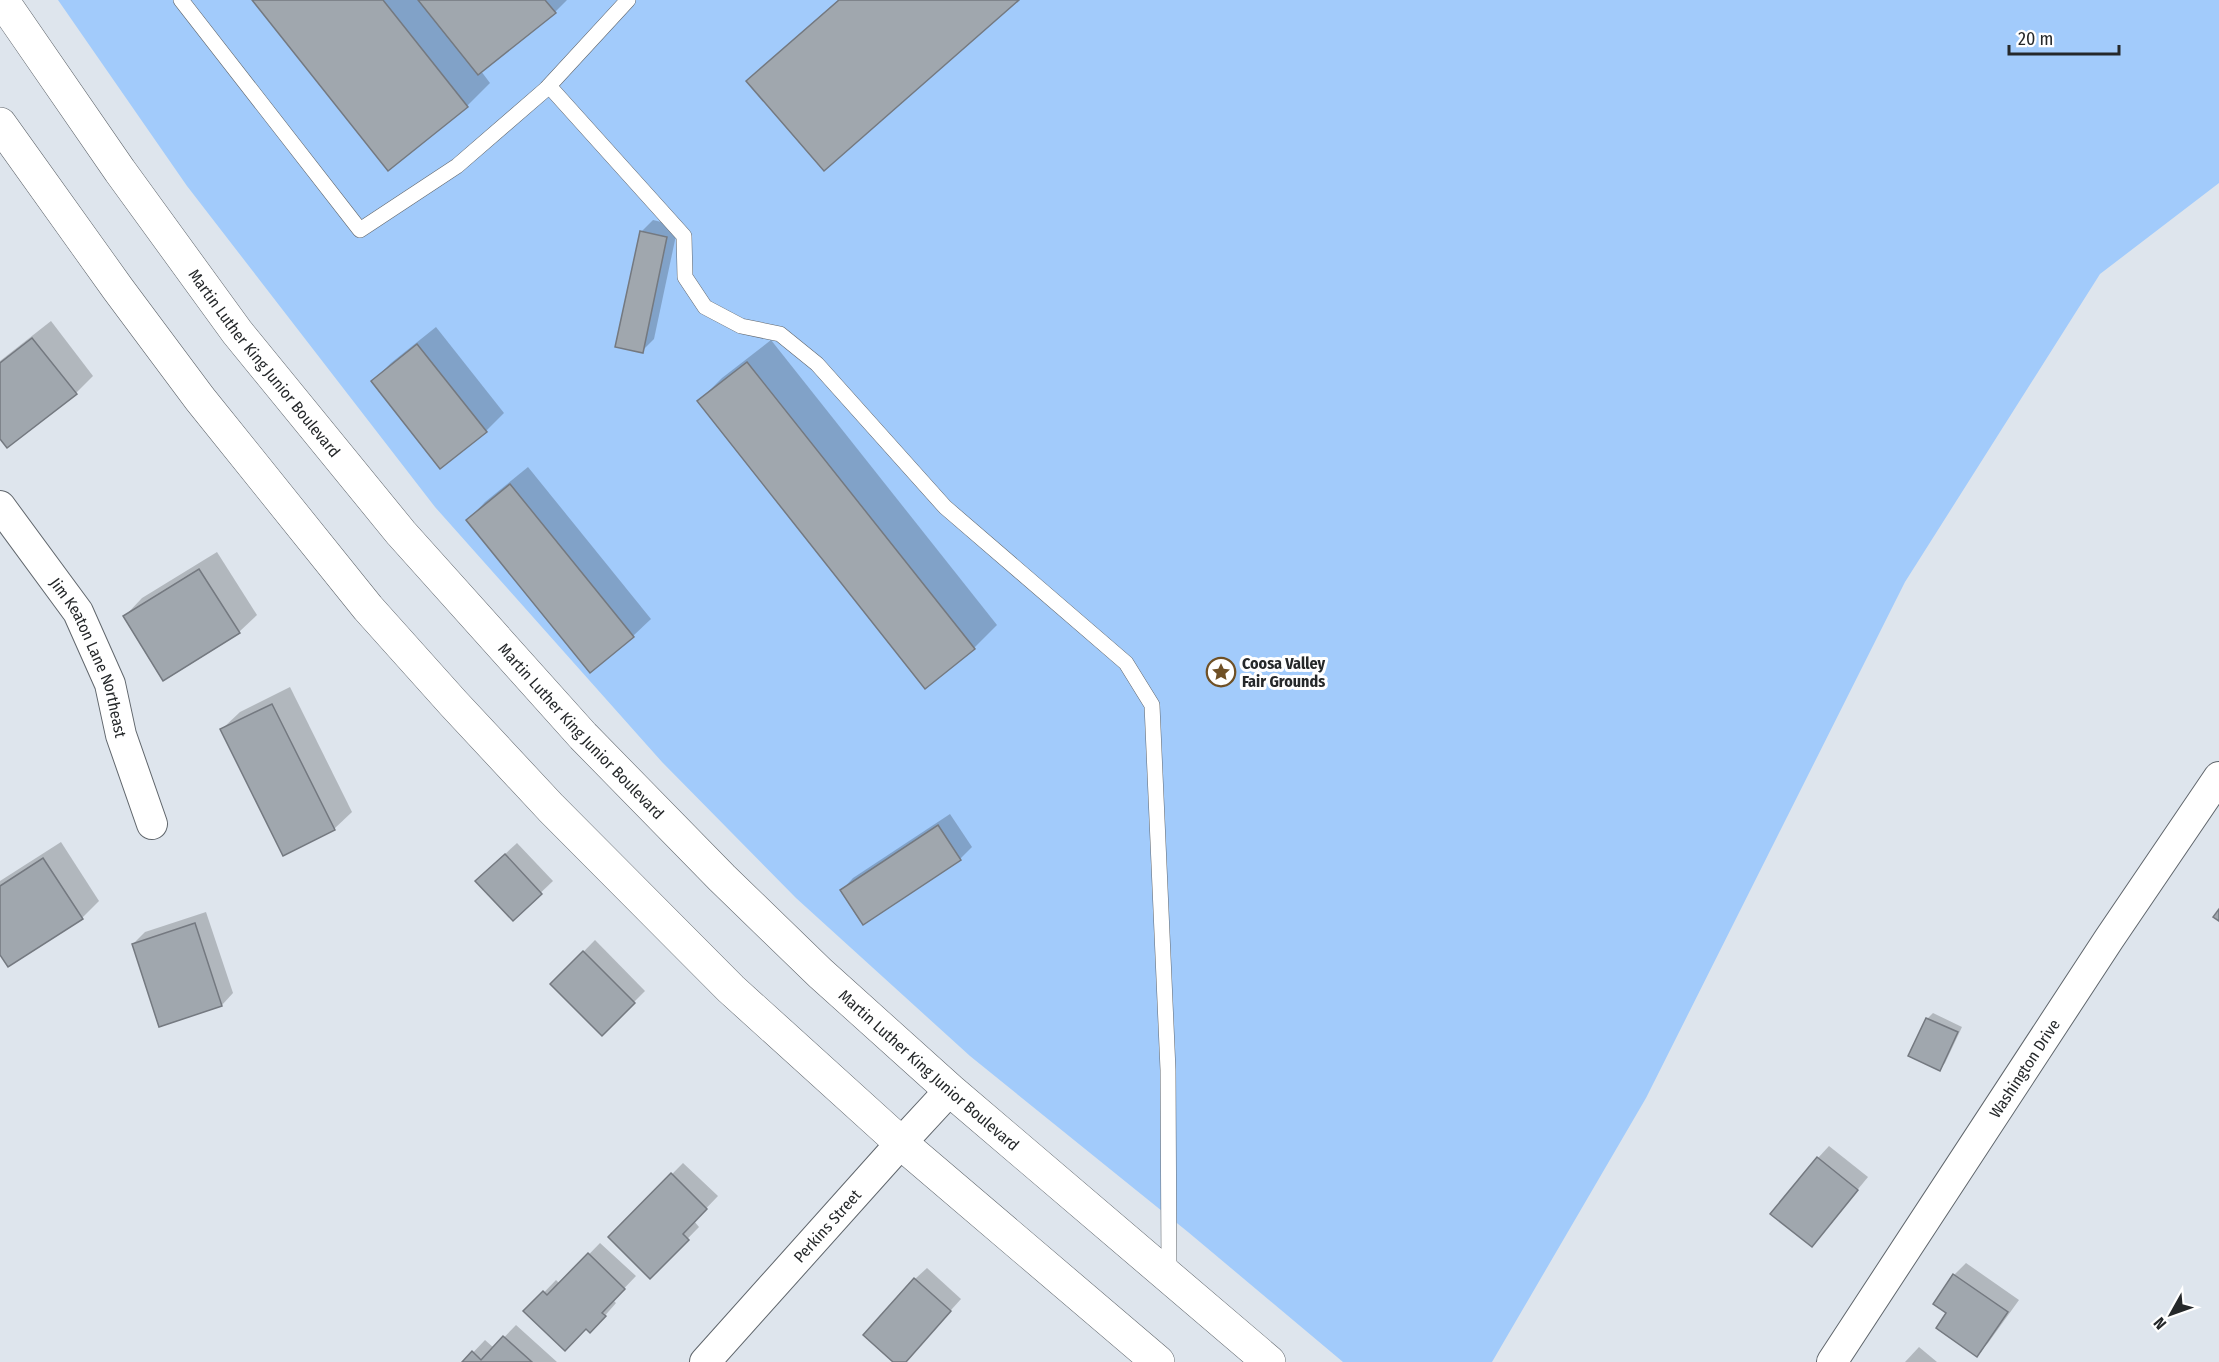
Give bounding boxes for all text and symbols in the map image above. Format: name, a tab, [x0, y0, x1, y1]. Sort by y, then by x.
scale bar	[2009, 18, 2118, 56]
text: 20 m	[2018, 28, 2053, 50]
street label: Martin Luther King Junior Boulevard	[184, 265, 344, 461]
street label: Jim Keaton Lane Northeast	[46, 574, 130, 740]
street label: Martin Luther King Junior Boulevard	[494, 639, 668, 823]
place label: Coosa Valley Fair Grounds	[1242, 654, 1326, 691]
place icon: Coosa Valley Fair Grounds	[1205, 656, 1237, 688]
street label: Martin Luther King Junior Boulevard	[835, 986, 1023, 1155]
street label: Washington Drive	[1986, 1016, 2064, 1122]
street label: Perkins Street	[790, 1185, 865, 1266]
north arrow	[2141, 1284, 2201, 1344]
text: N	[2150, 1314, 2170, 1333]

